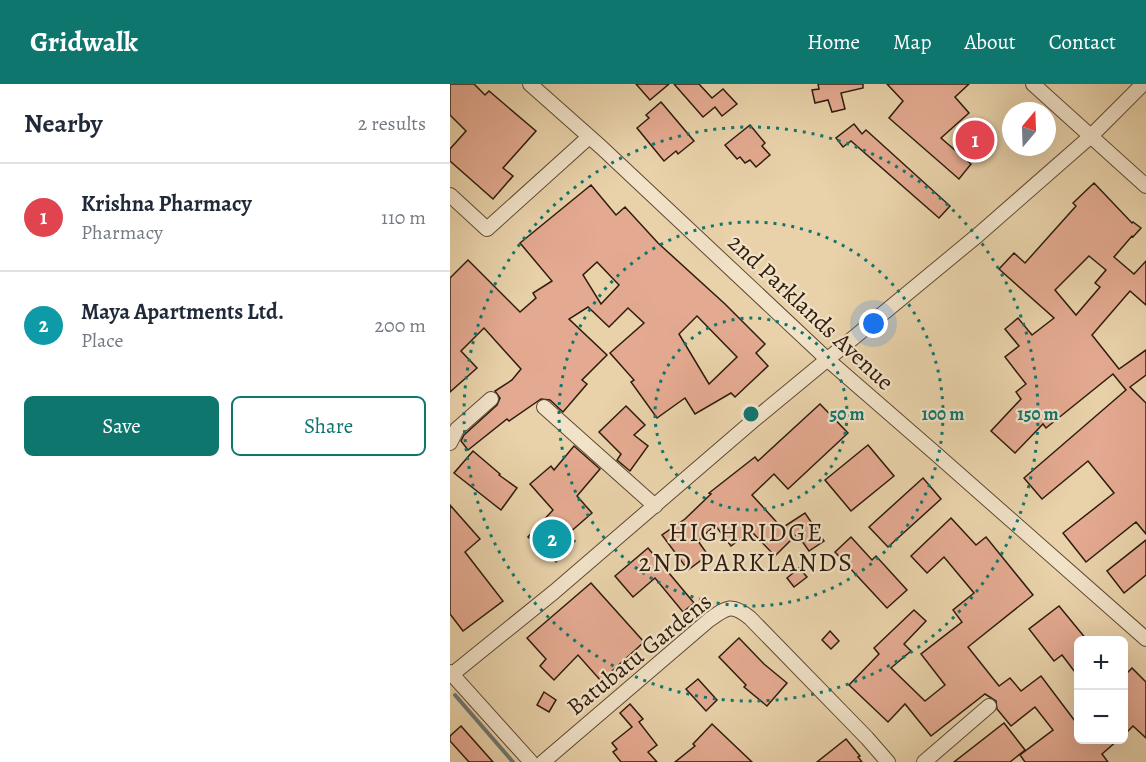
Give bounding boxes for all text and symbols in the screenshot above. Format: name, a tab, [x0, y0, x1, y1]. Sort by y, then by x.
text: Gridwalk	[30, 23, 138, 61]
text: Home	[807, 28, 860, 56]
text: Map	[893, 28, 931, 56]
text: About	[964, 28, 1016, 56]
text: Contact	[1049, 28, 1116, 56]
north arrow	[1002, 102, 1056, 156]
text: Nearby	[24, 106, 103, 141]
text: 2 results	[358, 110, 426, 137]
pin: 1	[956, 118, 994, 162]
text: Krishna Pharmacy	[81, 189, 252, 219]
text: 1	[40, 204, 47, 231]
text: 110 m	[381, 204, 426, 231]
text: Pharmacy	[81, 219, 163, 246]
street label: 2nd Parklands Avenue	[721, 227, 901, 397]
text: Maya Apartments Ltd.	[81, 297, 284, 327]
your location	[859, 309, 888, 338]
text: 2	[39, 312, 48, 339]
text: 200 m	[375, 312, 426, 339]
text: Place	[81, 327, 123, 354]
button: Save	[24, 396, 219, 456]
button: Share	[231, 396, 426, 456]
text: 50 m	[830, 402, 864, 426]
text: 100 m	[922, 402, 964, 426]
text: 150 m	[1017, 402, 1059, 426]
centre of rings	[741, 404, 761, 424]
district label: HIGHRIDGE 2ND PARKLANDS	[639, 515, 853, 580]
pin: 2	[532, 516, 572, 562]
street label: Batubatu Gardens	[560, 586, 718, 722]
map controls	[1074, 636, 1128, 744]
button: +	[1074, 636, 1128, 690]
button: −	[1074, 690, 1128, 744]

